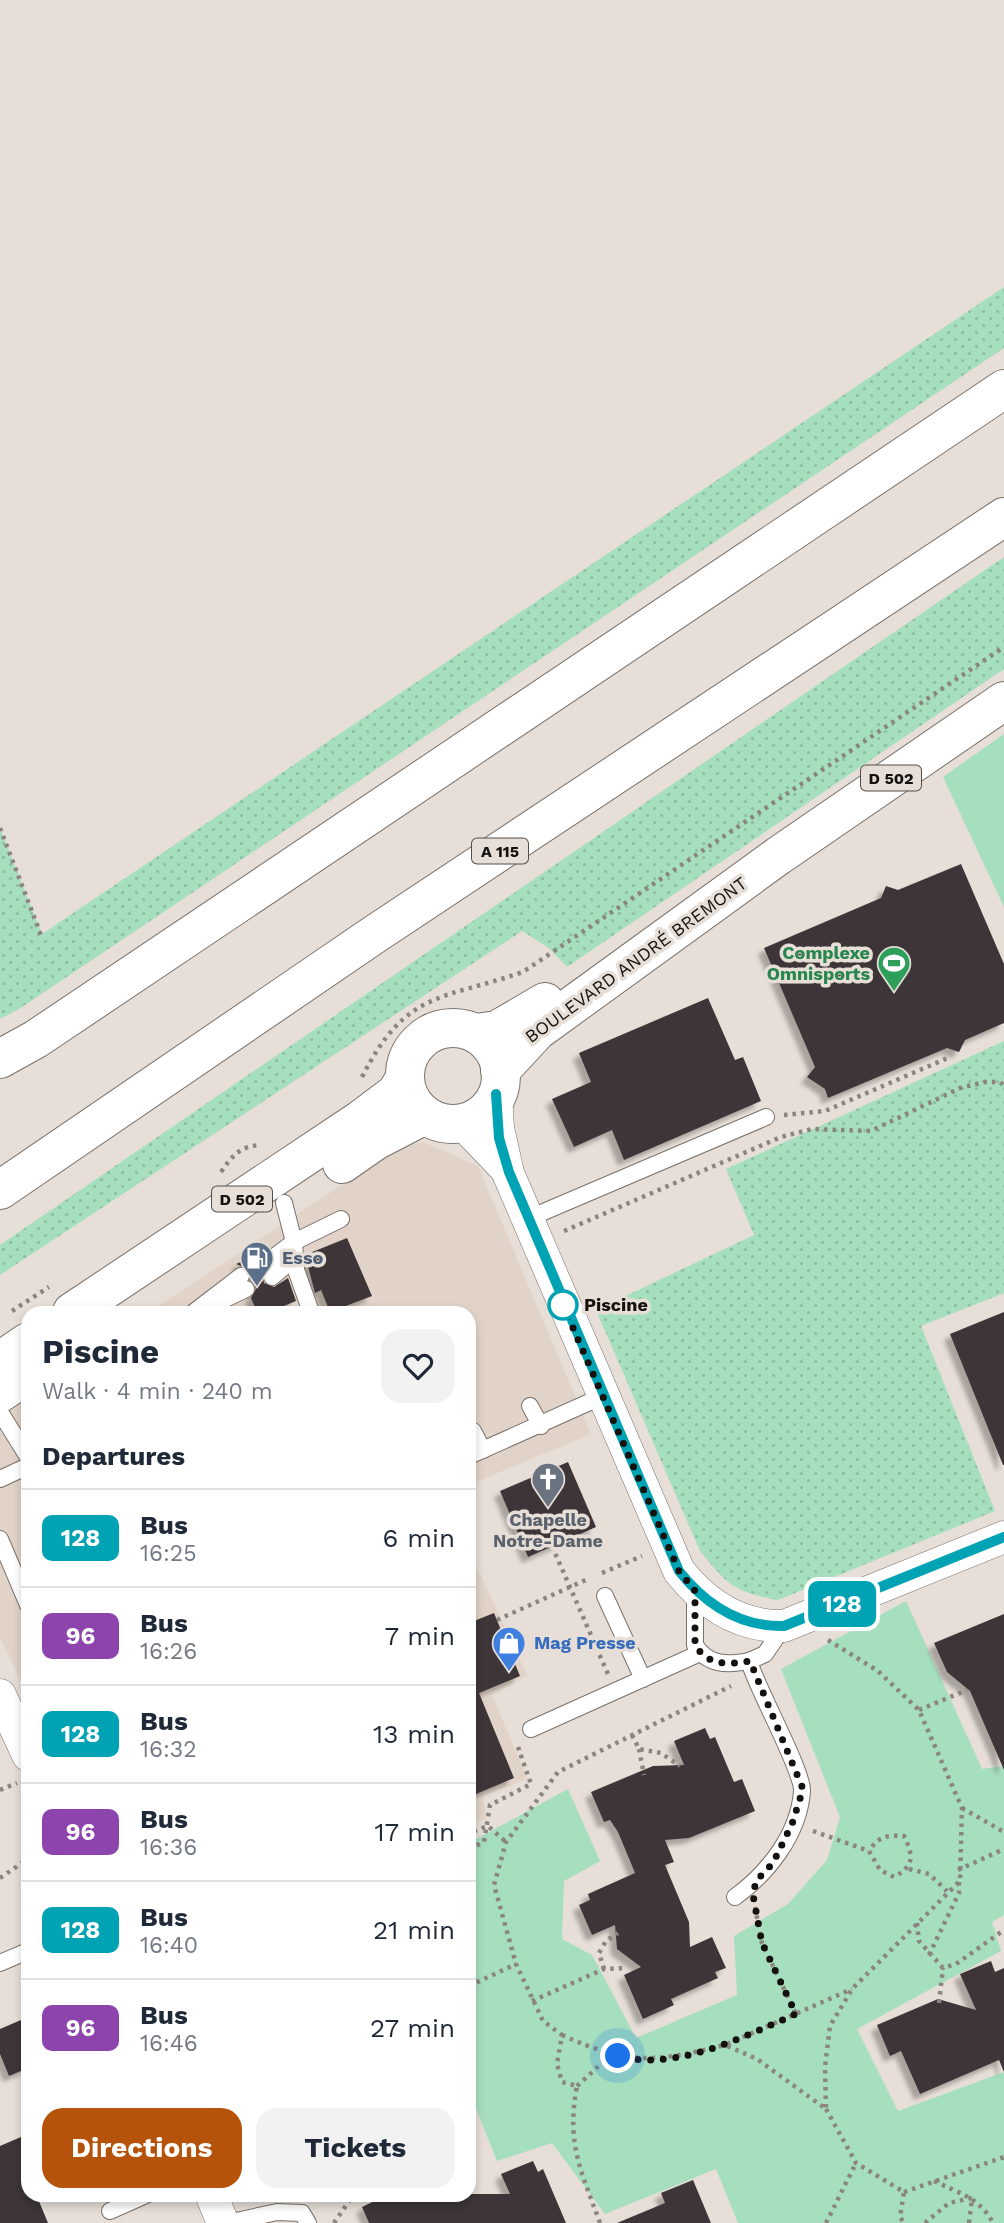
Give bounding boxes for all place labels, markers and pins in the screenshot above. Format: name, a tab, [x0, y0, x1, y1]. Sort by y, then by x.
place label: Complexe Omnisports	[767, 942, 870, 984]
sports icon: Complexe Omnisports	[875, 944, 913, 993]
fuel station icon: Esso	[238, 1239, 276, 1288]
place label: Esso	[282, 1247, 323, 1268]
marker: Piscine	[548, 1290, 578, 1320]
place label: Piscine	[584, 1294, 648, 1315]
church icon: Chapelle Notre-Dame	[529, 1460, 567, 1509]
place label: Chapelle Notre-Dame	[493, 1509, 603, 1551]
shop icon: Mag Presse	[490, 1624, 528, 1673]
place label: Mag Presse	[534, 1632, 636, 1653]

